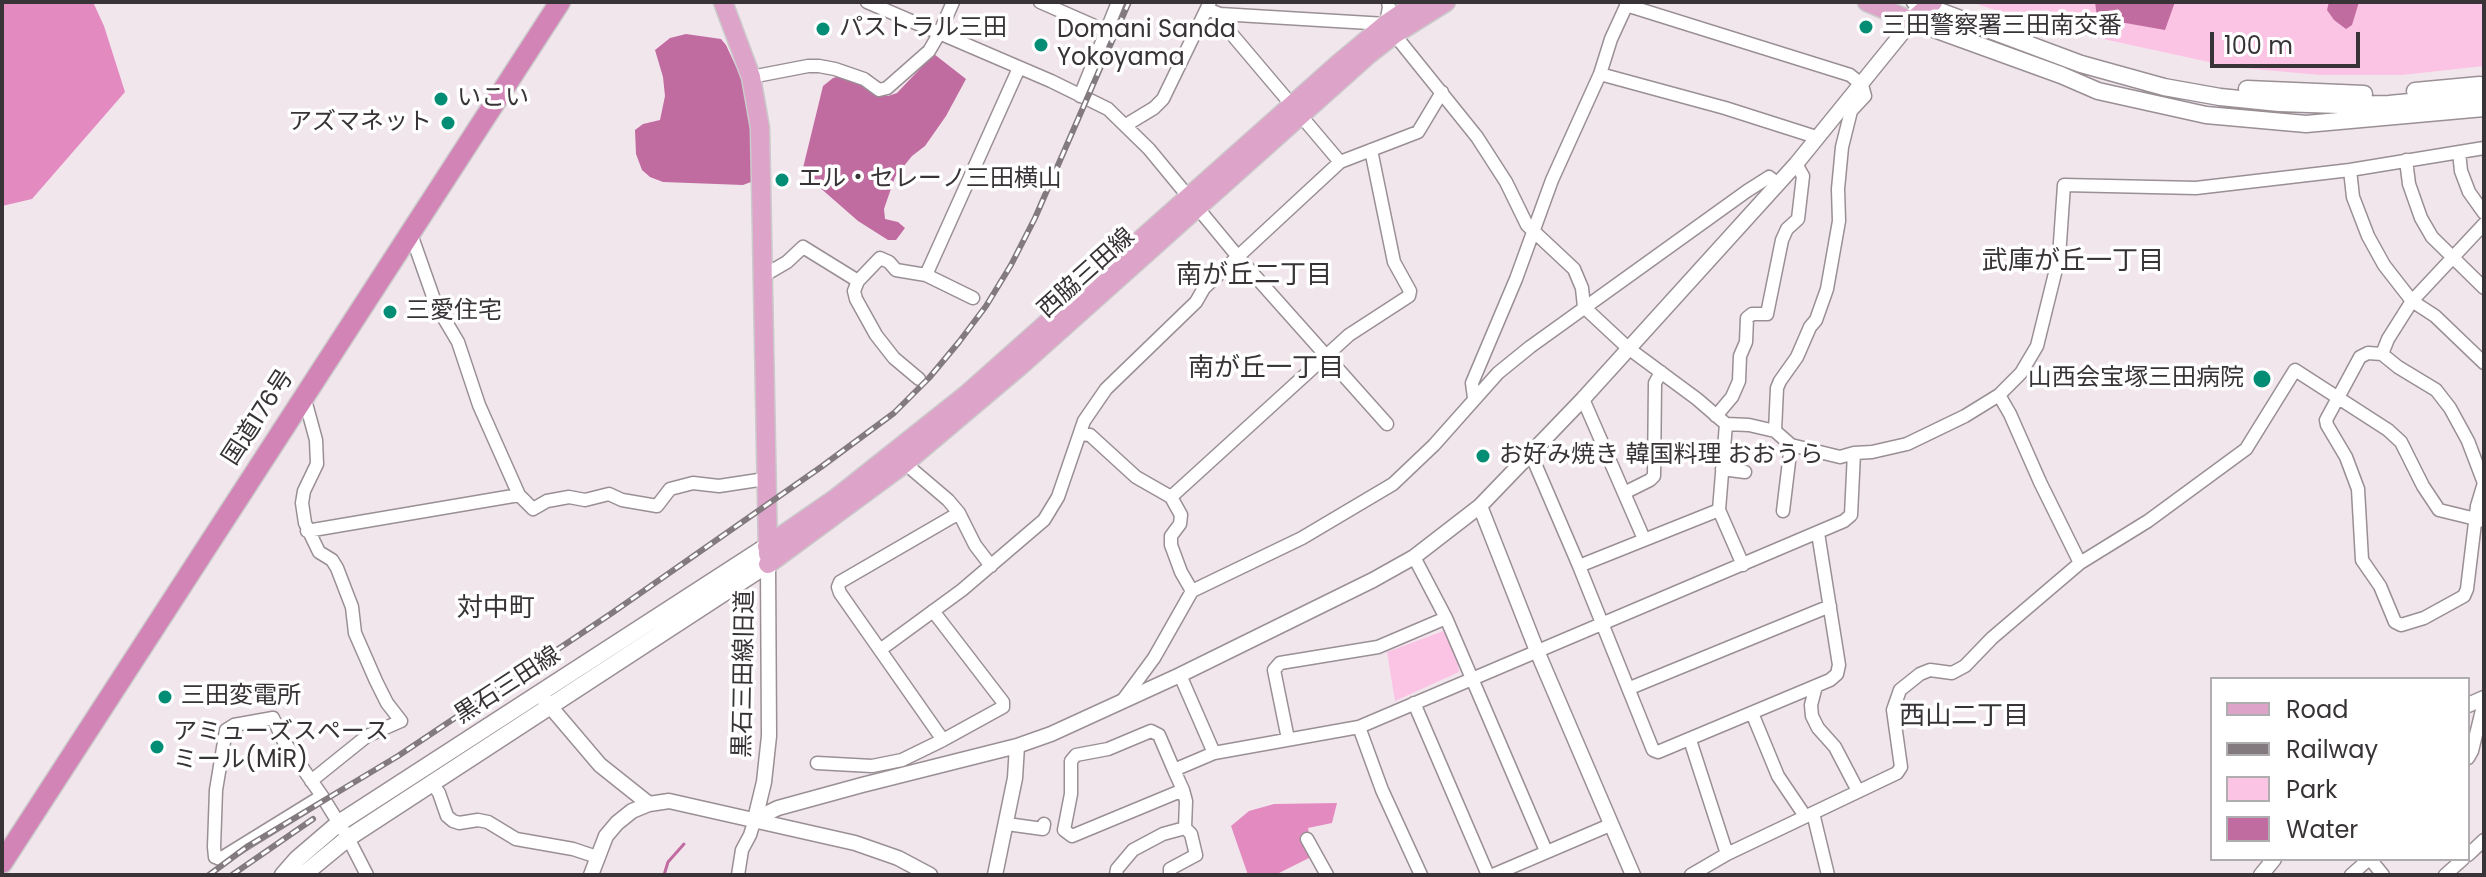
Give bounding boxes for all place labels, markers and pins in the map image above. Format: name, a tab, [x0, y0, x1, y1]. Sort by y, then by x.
place label: 三田警察署三田南交番	[1882, 13, 2122, 41]
place label: パストラル三田	[839, 15, 1007, 43]
place label: Domani Sanda Yokoyama	[1057, 17, 1236, 73]
marker: 三田警察署三田南交番	[1857, 18, 1875, 36]
marker: パストラル三田	[814, 20, 832, 38]
marker: Domani Sanda Yokoyama	[1032, 36, 1050, 54]
place label: いこい	[457, 85, 529, 113]
marker: いこい	[432, 90, 450, 108]
place label: アズマネット	[288, 109, 432, 137]
marker: アズマネット	[439, 114, 457, 132]
place label: エル・セレーノ三田横山	[798, 166, 1062, 194]
marker: エル・セレーノ三田横山	[773, 171, 791, 189]
place label: 三愛住宅	[406, 298, 502, 326]
marker: 三愛住宅	[381, 303, 399, 321]
place label: 山西会宝塚三田病院	[2028, 365, 2244, 393]
marker: 山西会宝塚三田病院	[2251, 368, 2273, 390]
place label: お好み焼き 韓国料理 おおうら	[1499, 442, 1824, 470]
marker: お好み焼き 韓国料理 おおうら	[1474, 447, 1492, 465]
place label: 三田変電所	[181, 683, 301, 711]
marker: 三田変電所	[156, 688, 174, 706]
place label: アミューズスペース ミール(MiR)	[173, 719, 389, 775]
marker: アミューズスペース ミール(MiR)	[148, 738, 166, 756]

